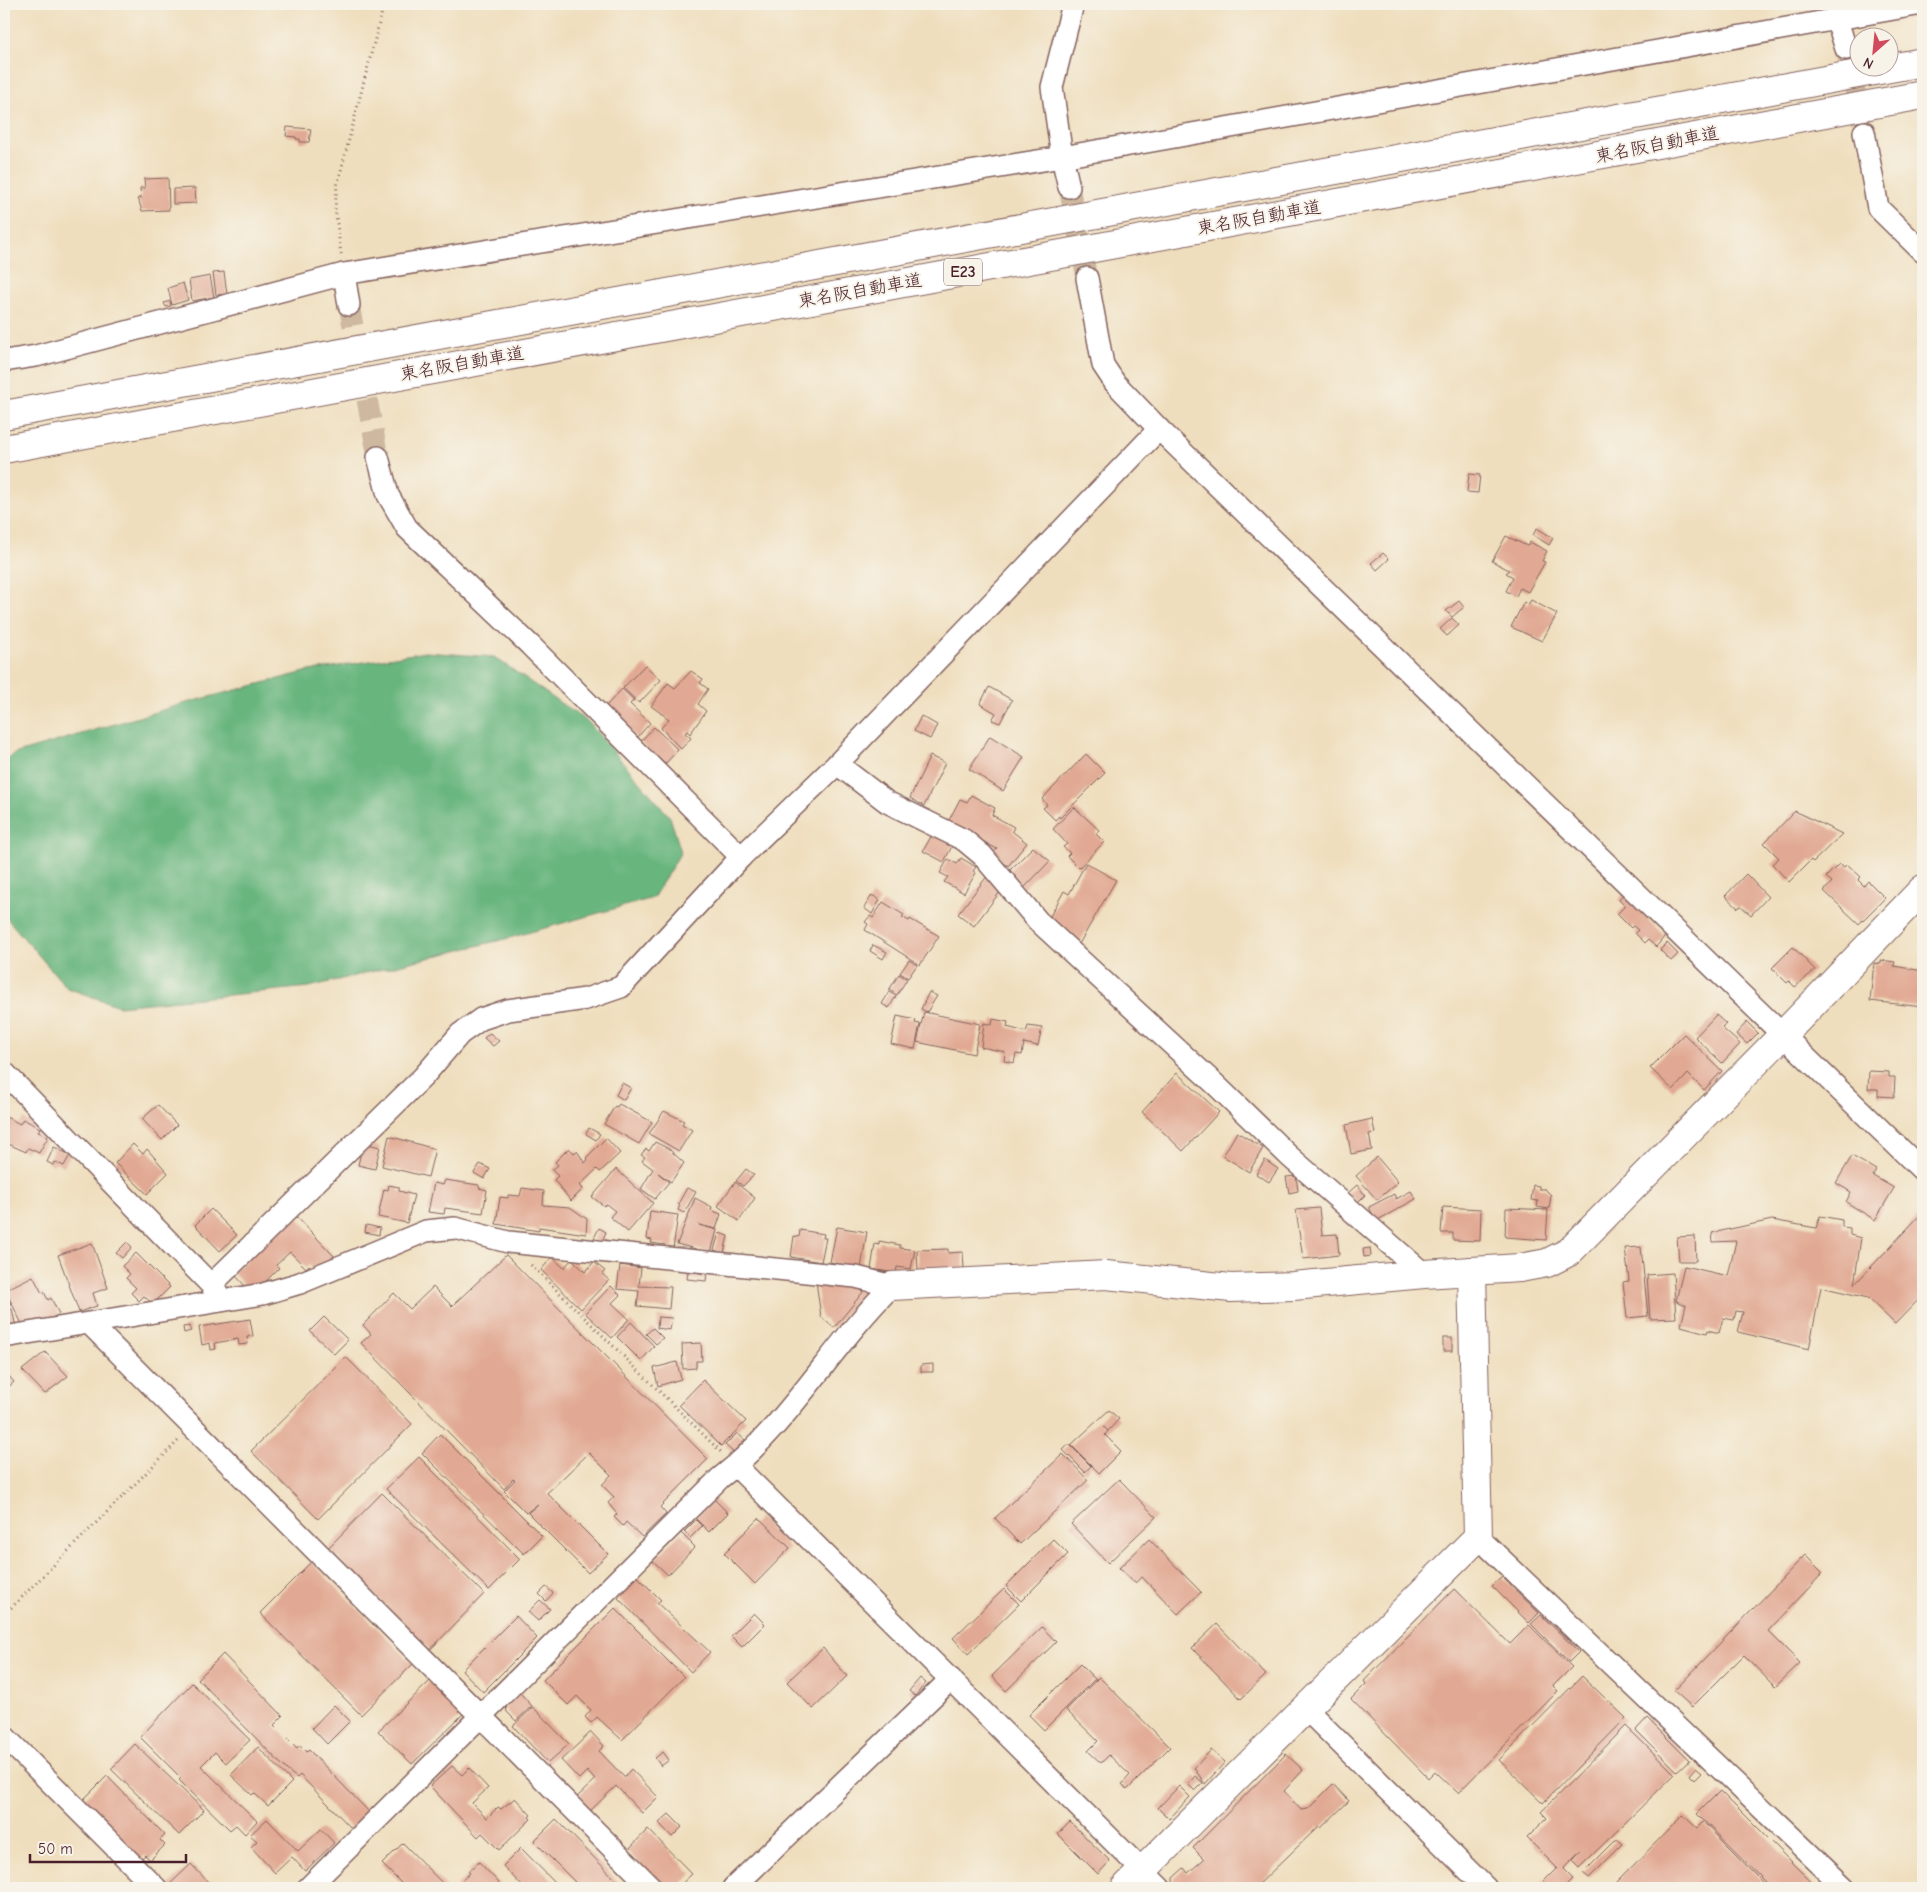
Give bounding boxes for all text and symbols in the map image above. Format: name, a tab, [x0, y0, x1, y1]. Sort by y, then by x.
north arrow	[1850, 28, 1900, 78]
text: N	[1860, 53, 1876, 73]
street label: 東名阪自動車道	[1593, 123, 1721, 167]
street label: 東名阪自動車道	[1195, 197, 1323, 239]
road number: E23	[944, 258, 982, 286]
street label: 東名阪自動車道	[796, 270, 924, 312]
street label: 東名阪自動車道	[398, 343, 526, 385]
scale bar	[30, 1832, 186, 1864]
text: 50 m	[38, 1840, 73, 1858]

